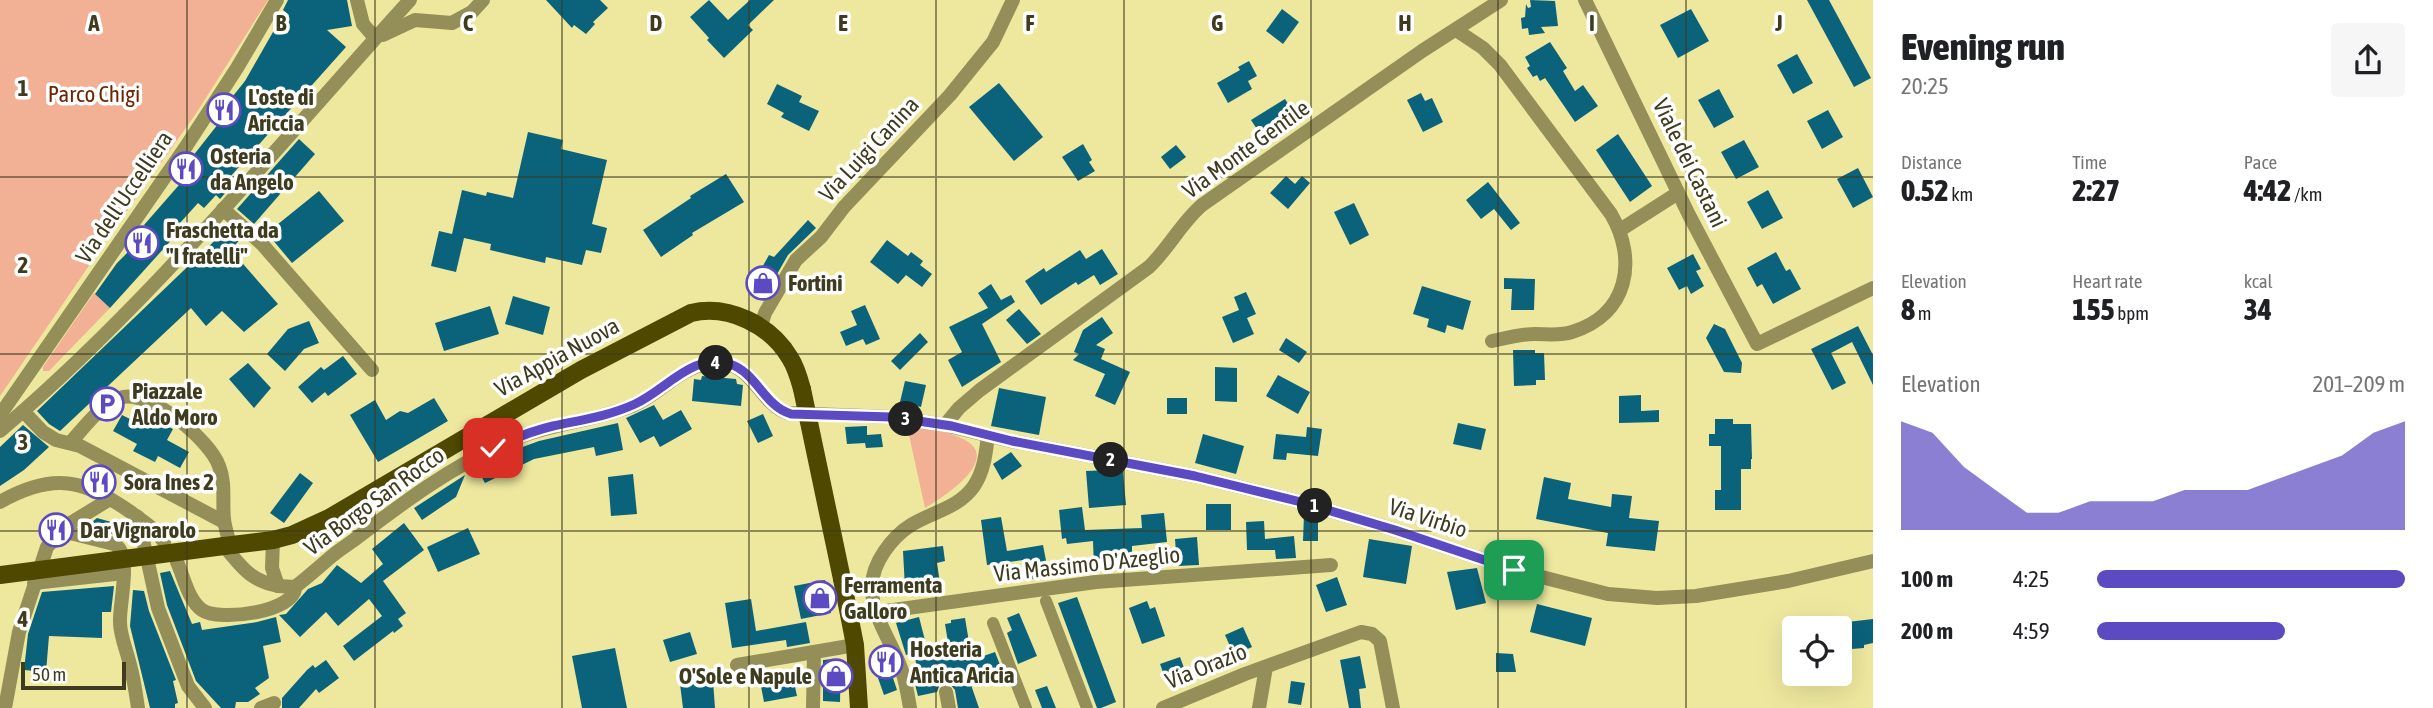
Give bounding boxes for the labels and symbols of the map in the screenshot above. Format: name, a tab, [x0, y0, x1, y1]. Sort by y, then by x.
text: A	[87, 10, 100, 36]
text: B	[276, 10, 287, 36]
text: C	[463, 10, 474, 36]
text: D	[650, 10, 663, 36]
text: E	[838, 10, 848, 36]
text: F	[1025, 10, 1035, 36]
text: G	[1211, 10, 1223, 36]
text: H	[1398, 10, 1412, 36]
text: I	[1589, 10, 1595, 36]
text: J	[1774, 10, 1783, 36]
text: 1	[18, 75, 29, 101]
park label: Parco Chigi	[48, 81, 140, 107]
place label: L'oste di Ariccia	[247, 84, 314, 136]
restaurant icon: L'oste di Ariccia	[205, 91, 243, 129]
street label: Via Luigi Canina	[814, 91, 924, 207]
street label: Via Monte Gentile	[1178, 94, 1314, 204]
street label: Viale dei Castani	[1648, 95, 1732, 231]
street label: Via dell'Uccelliera	[70, 126, 178, 268]
place label: Osteria da Angelo	[210, 143, 294, 195]
restaurant icon: Osteria da Angelo	[167, 150, 205, 188]
place label: Fraschetta da "I fratelli"	[166, 217, 279, 269]
restaurant icon: Fraschetta da "I fratelli"	[123, 224, 161, 262]
text: 2	[18, 252, 28, 278]
shop icon: Fortini	[744, 264, 782, 302]
place label: Fortini	[788, 270, 843, 296]
street label: Via Appia Nuova	[490, 312, 624, 402]
pin: 4	[698, 346, 734, 380]
place label: Piazzale Aldo Moro	[131, 378, 218, 430]
parking icon: Piazzale Aldo Moro	[88, 385, 126, 423]
pin: 3	[888, 402, 923, 436]
pin	[463, 418, 523, 478]
text: 3	[18, 429, 28, 455]
street label: Via Borgo San Rocco	[299, 442, 449, 560]
pin: 2	[1094, 442, 1128, 477]
restaurant icon: Sora Ines 2	[80, 463, 118, 501]
place label: Sora Ines 2	[124, 469, 214, 495]
pin: 1	[1298, 489, 1332, 524]
street label: Via Virbio	[1386, 493, 1470, 543]
restaurant icon: Dar Vignarolo	[37, 511, 75, 549]
place label: Dar Vignarolo	[80, 517, 196, 543]
pin	[1484, 540, 1544, 600]
street label: Via Massimo D'Azeglio	[993, 541, 1181, 587]
place label: Ferramenta Galloro	[844, 572, 943, 624]
shop icon: Ferramenta Galloro	[801, 579, 839, 617]
text: 4	[17, 606, 29, 632]
place label: Hosteria Antica Aricia	[909, 636, 1015, 688]
street label: Via Orazio	[1162, 638, 1250, 694]
restaurant icon: Hosteria Antica Aricia	[867, 643, 905, 681]
shop icon: O'Sole e Napule	[817, 657, 855, 695]
scale bar	[21, 659, 126, 691]
place label: O'Sole e Napule	[679, 663, 812, 689]

